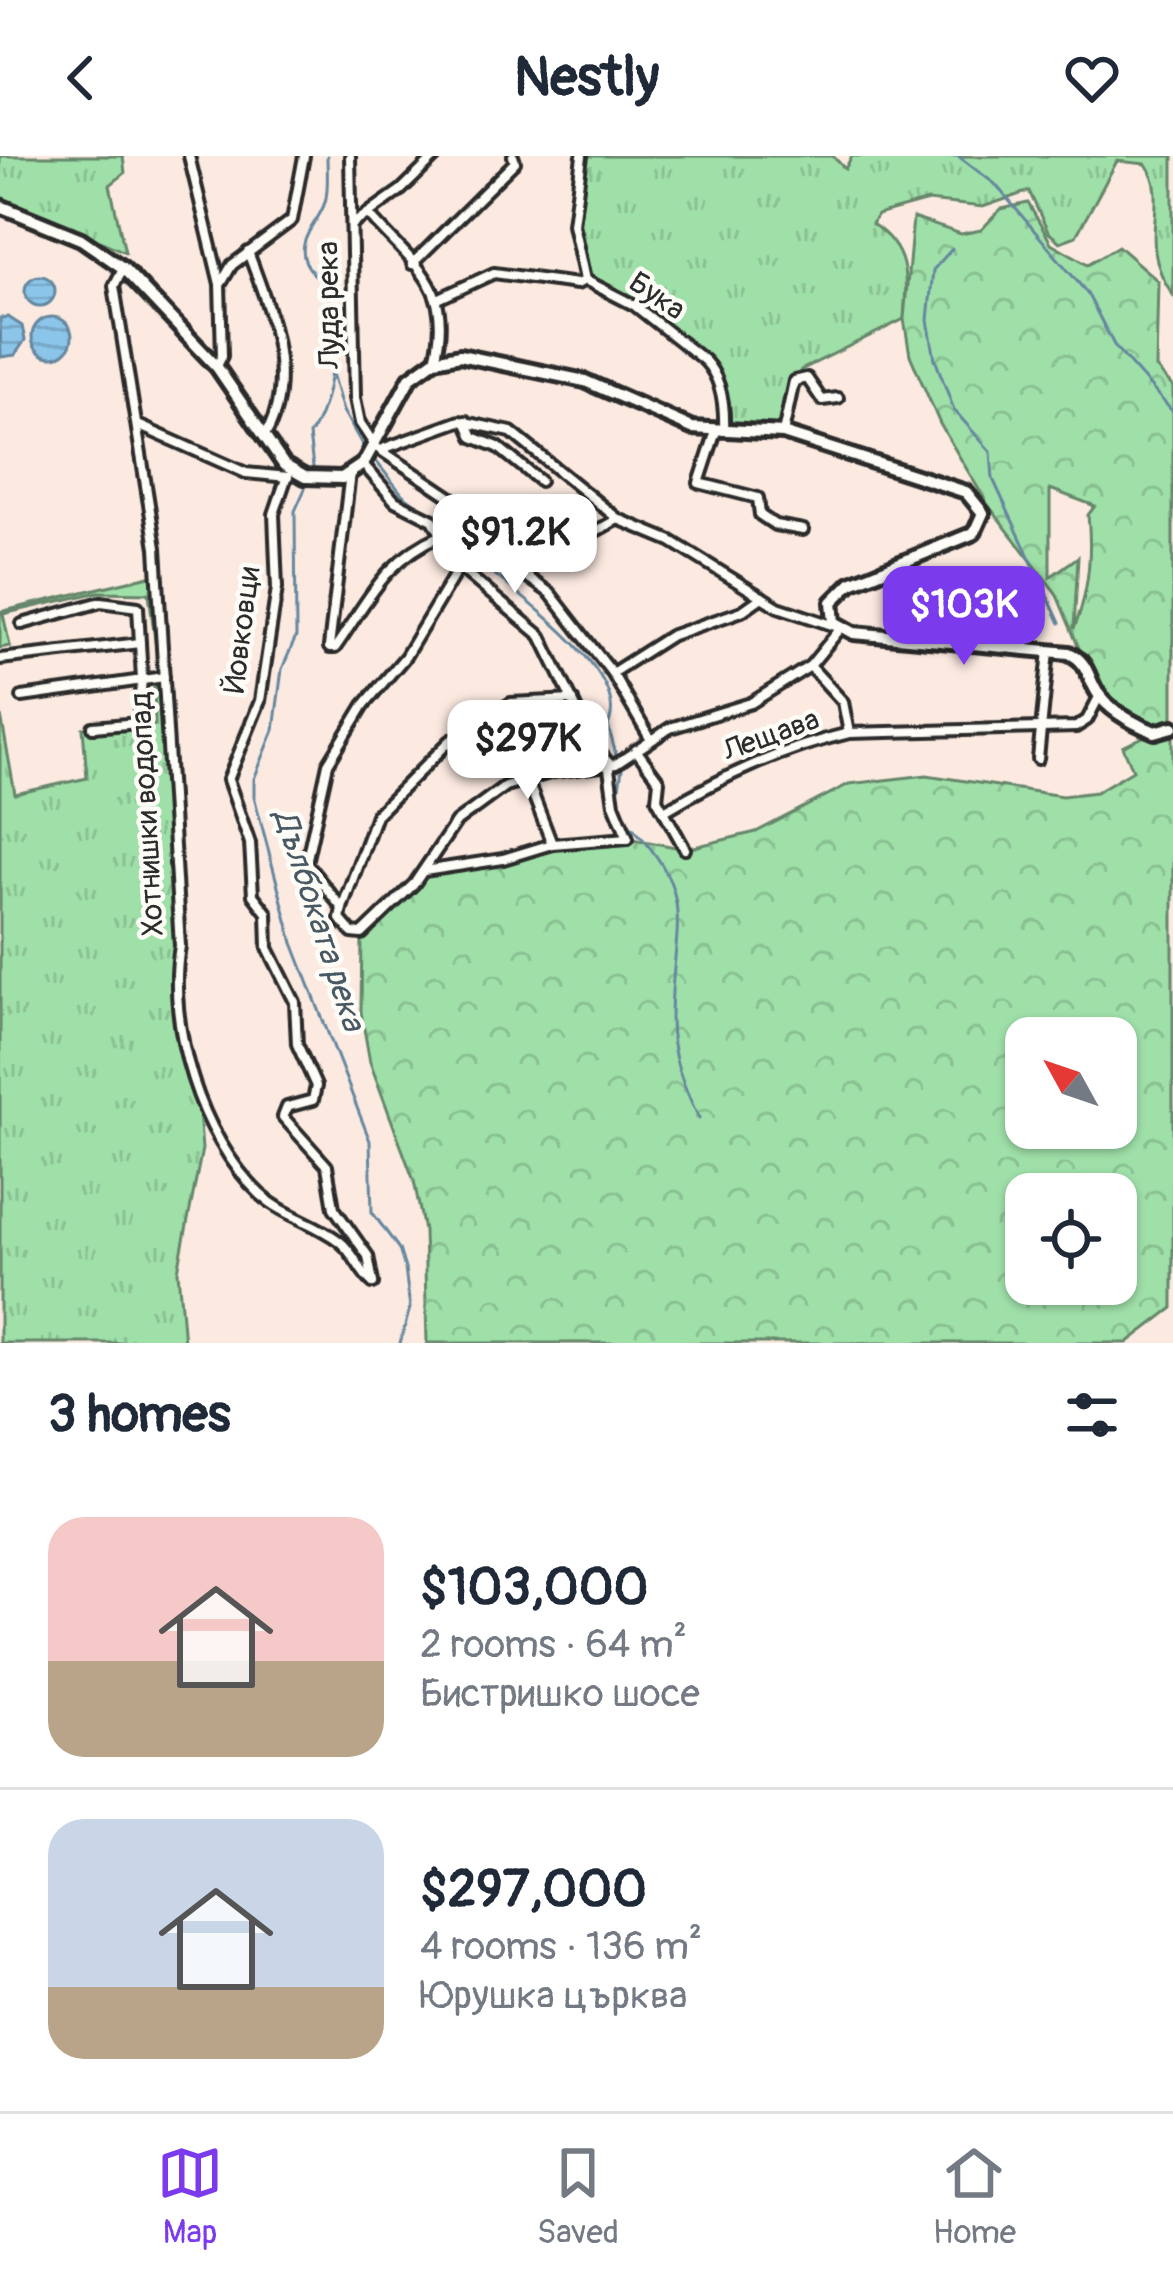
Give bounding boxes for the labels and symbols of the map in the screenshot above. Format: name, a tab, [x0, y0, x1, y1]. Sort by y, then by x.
street label: Луда река	[309, 241, 349, 370]
street label: Бука	[622, 264, 692, 328]
pin: $91.2K	[417, 494, 613, 596]
street label: Йовковци	[216, 565, 268, 695]
pin: $103K	[880, 566, 1048, 668]
street label: Хотнишки водопад	[122, 691, 172, 937]
pin: $297K	[444, 700, 612, 802]
street label: Лещава	[717, 701, 824, 770]
water label: Дълбоката река	[263, 802, 375, 1037]
north arrow	[1005, 1017, 1137, 1149]

